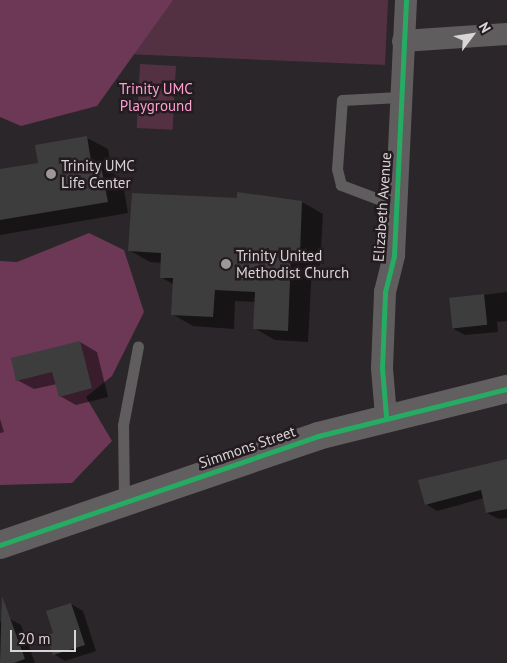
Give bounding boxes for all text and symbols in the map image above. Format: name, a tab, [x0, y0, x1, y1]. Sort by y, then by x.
north arrow	[447, 10, 497, 60]
text: N	[475, 19, 495, 36]
park label: Trinity UMC Playground	[119, 79, 193, 114]
street label: Elizabeth Avenue	[369, 151, 395, 263]
place label: Trinity UMC Life Center	[61, 156, 135, 191]
marker: Trinity UMC Life Center	[45, 168, 57, 180]
place label: Trinity United Methodist Church	[236, 246, 349, 281]
marker: Trinity United Methodist Church	[220, 258, 232, 270]
street label: Simmons Street	[196, 422, 298, 472]
scale bar	[12, 620, 79, 652]
text: 20 m	[18, 629, 51, 648]

